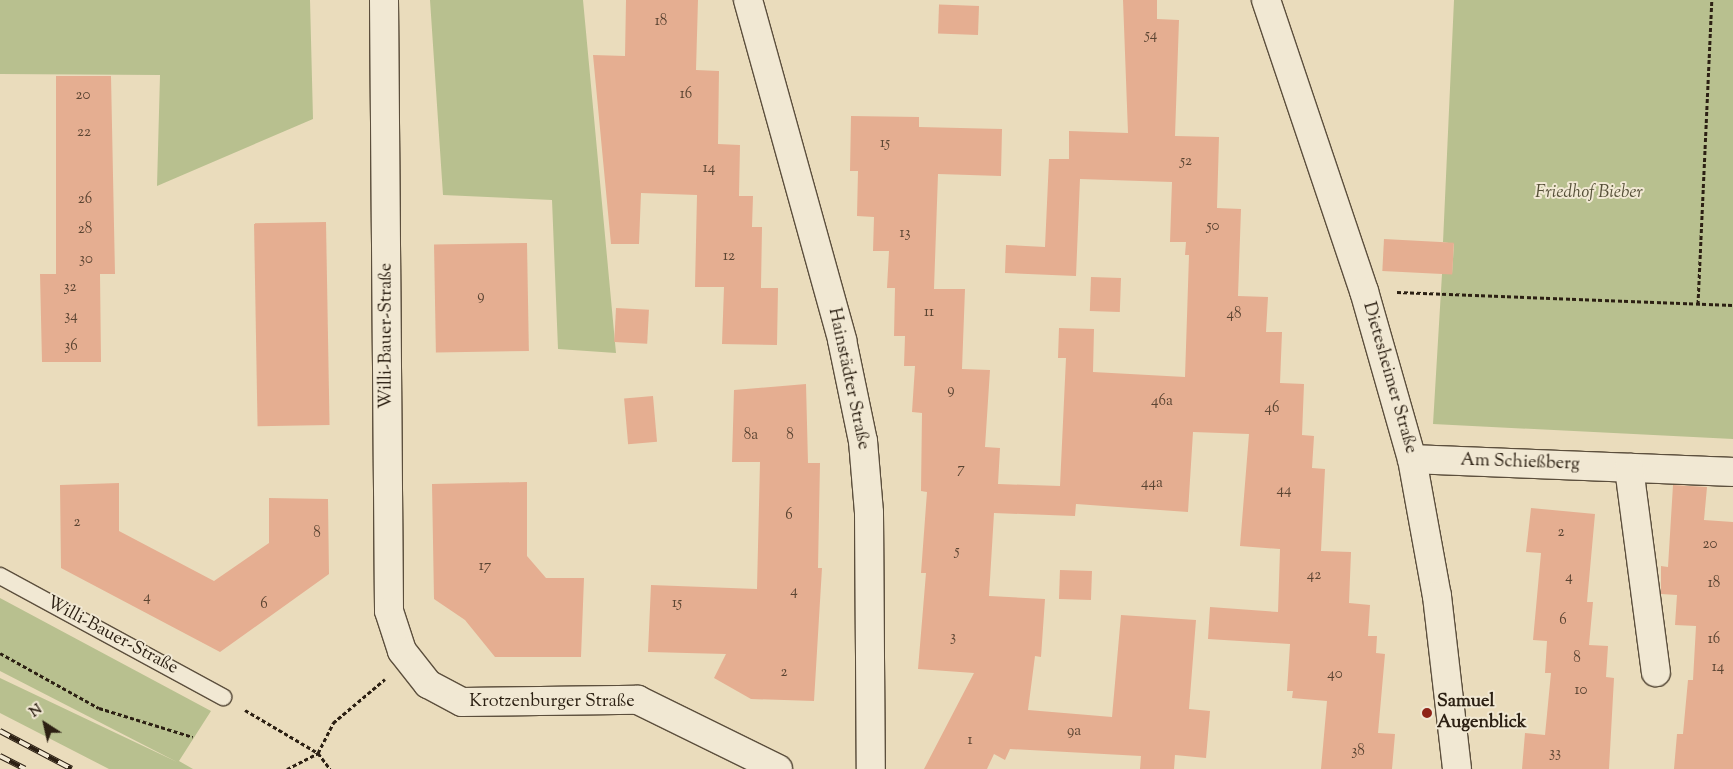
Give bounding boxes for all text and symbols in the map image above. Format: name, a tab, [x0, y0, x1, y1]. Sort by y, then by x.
house number: 18	[655, 13, 667, 31]
house number: 54	[1145, 27, 1157, 45]
house number: 16	[680, 86, 692, 104]
house number: 20	[76, 87, 90, 105]
house number: 22	[77, 124, 91, 142]
house number: 15	[880, 135, 890, 153]
house number: 52	[1180, 153, 1192, 171]
house number: 14	[703, 160, 715, 178]
park label: Friedhof Bieber	[1535, 182, 1643, 204]
house number: 26	[78, 191, 92, 209]
house number: 50	[1206, 218, 1220, 236]
house number: 28	[78, 221, 92, 239]
house number: 13	[899, 225, 911, 243]
house number: 12	[723, 248, 735, 266]
house number: 30	[79, 251, 93, 269]
street label: Willi-Bauer-Straße	[376, 263, 398, 409]
house number: 32	[63, 279, 77, 297]
house number: 9	[477, 288, 485, 306]
street label: Dietesheimer Straße	[1357, 300, 1421, 456]
house number: 11	[924, 304, 934, 322]
street label: Hainstädter Straße	[822, 306, 874, 452]
house number: 48	[1226, 306, 1242, 324]
house number: 34	[64, 308, 78, 326]
house number: 36	[64, 338, 78, 356]
house number: 9	[947, 382, 955, 400]
house number: 46a	[1151, 393, 1173, 411]
house number: 46	[1265, 400, 1279, 418]
house number: 8a	[744, 427, 758, 445]
house number: 8	[786, 427, 794, 445]
street label: Am Schießberg	[1460, 450, 1580, 476]
house number: 7	[957, 461, 965, 479]
house number: 44a	[1141, 475, 1163, 493]
house number: 44	[1276, 482, 1292, 500]
house number: 6	[785, 507, 793, 525]
house number: 2	[73, 514, 81, 532]
house number: 2	[1557, 524, 1565, 542]
house number: 8	[313, 525, 321, 543]
house number: 20	[1703, 536, 1717, 554]
house number: 5	[954, 543, 960, 561]
house number: 17	[479, 558, 491, 576]
house number: 42	[1307, 567, 1321, 585]
house number: 4	[1565, 569, 1573, 587]
house number: 18	[1708, 575, 1720, 593]
house number: 4	[790, 583, 798, 601]
house number: 4	[143, 589, 151, 607]
street label: Willi-Bauer-Straße	[42, 592, 182, 680]
house number: 15	[672, 595, 682, 613]
house number: 6	[260, 596, 268, 614]
house number: 6	[1559, 612, 1567, 630]
house number: 3	[950, 629, 956, 647]
house number: 16	[1708, 631, 1720, 649]
house number: 8	[1573, 650, 1581, 668]
house number: 14	[1712, 659, 1724, 677]
house number: 2	[780, 664, 788, 682]
house number: 40	[1327, 666, 1343, 684]
house number: 10	[1575, 682, 1587, 700]
street label: Krotzenburger Straße	[469, 691, 635, 713]
place label: Samuel Augenblick	[1437, 692, 1527, 734]
north arrow	[20, 699, 70, 749]
text: N	[26, 700, 47, 723]
marker: Samuel Augenblick	[1421, 707, 1433, 719]
house number: 9a	[1067, 723, 1081, 741]
house number: 1	[967, 732, 973, 750]
house number: 38	[1351, 743, 1365, 761]
house number: 33	[1549, 745, 1561, 763]

